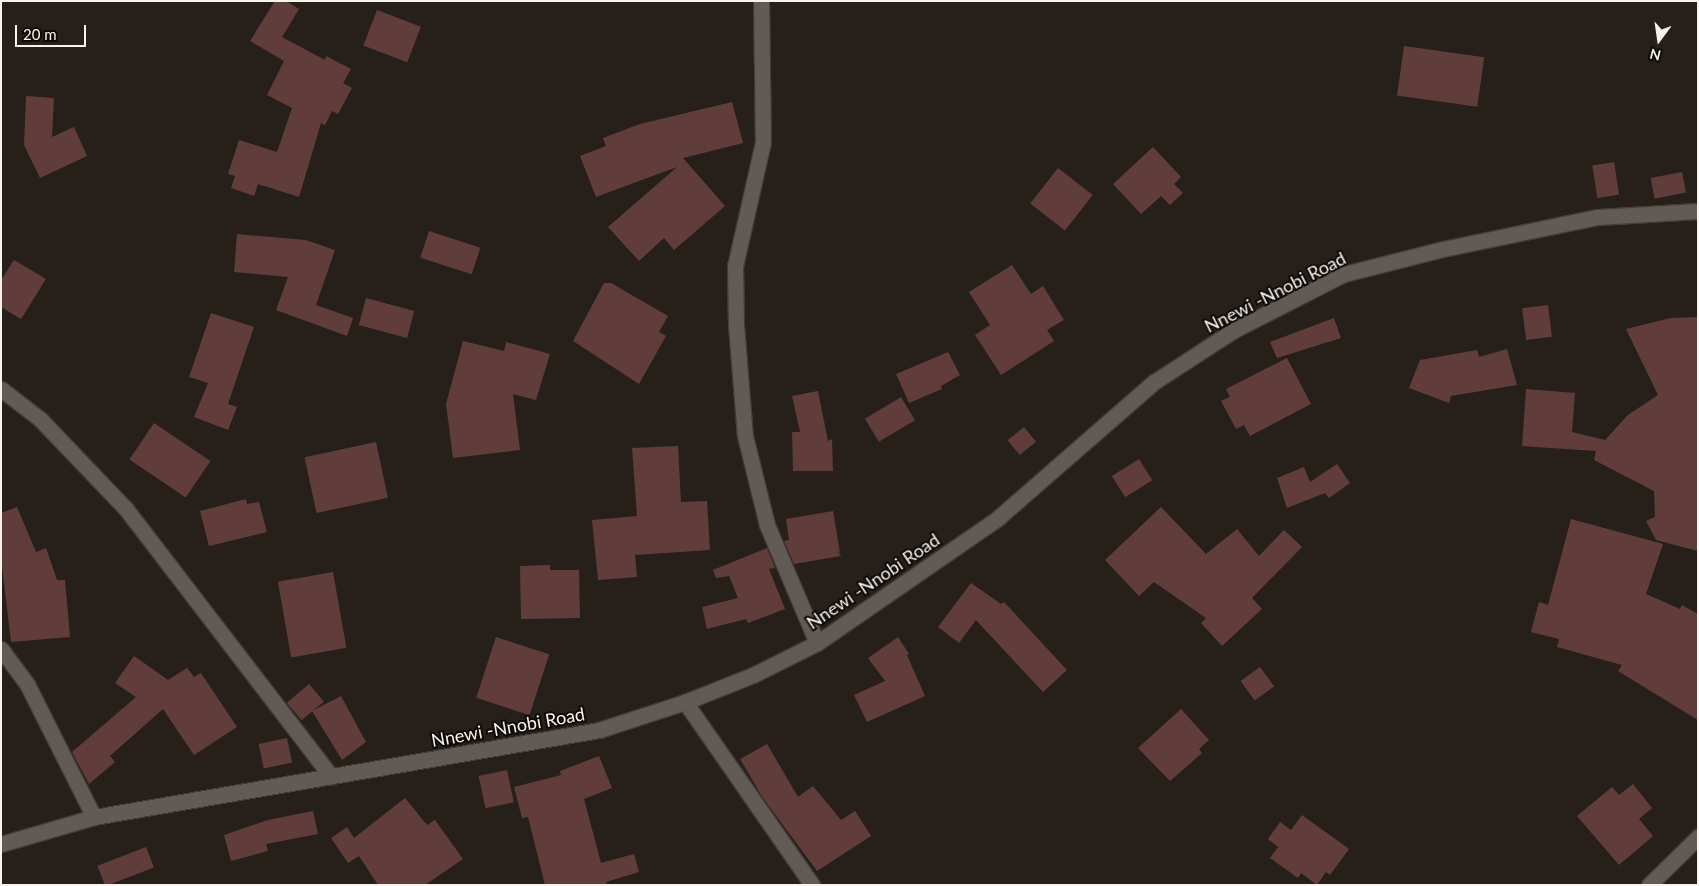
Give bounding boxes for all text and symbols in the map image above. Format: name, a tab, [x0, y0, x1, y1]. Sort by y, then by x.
scale bar	[18, 15, 89, 47]
north arrow	[1634, 15, 1684, 65]
text: 20 m	[23, 25, 57, 43]
text: N	[1648, 45, 1663, 65]
street label: Nnewi -Nnobi Road	[1201, 247, 1349, 337]
street label: Nnewi -Nnobi Road	[802, 529, 944, 633]
street label: Nnewi -Nnobi Road	[430, 703, 586, 751]

